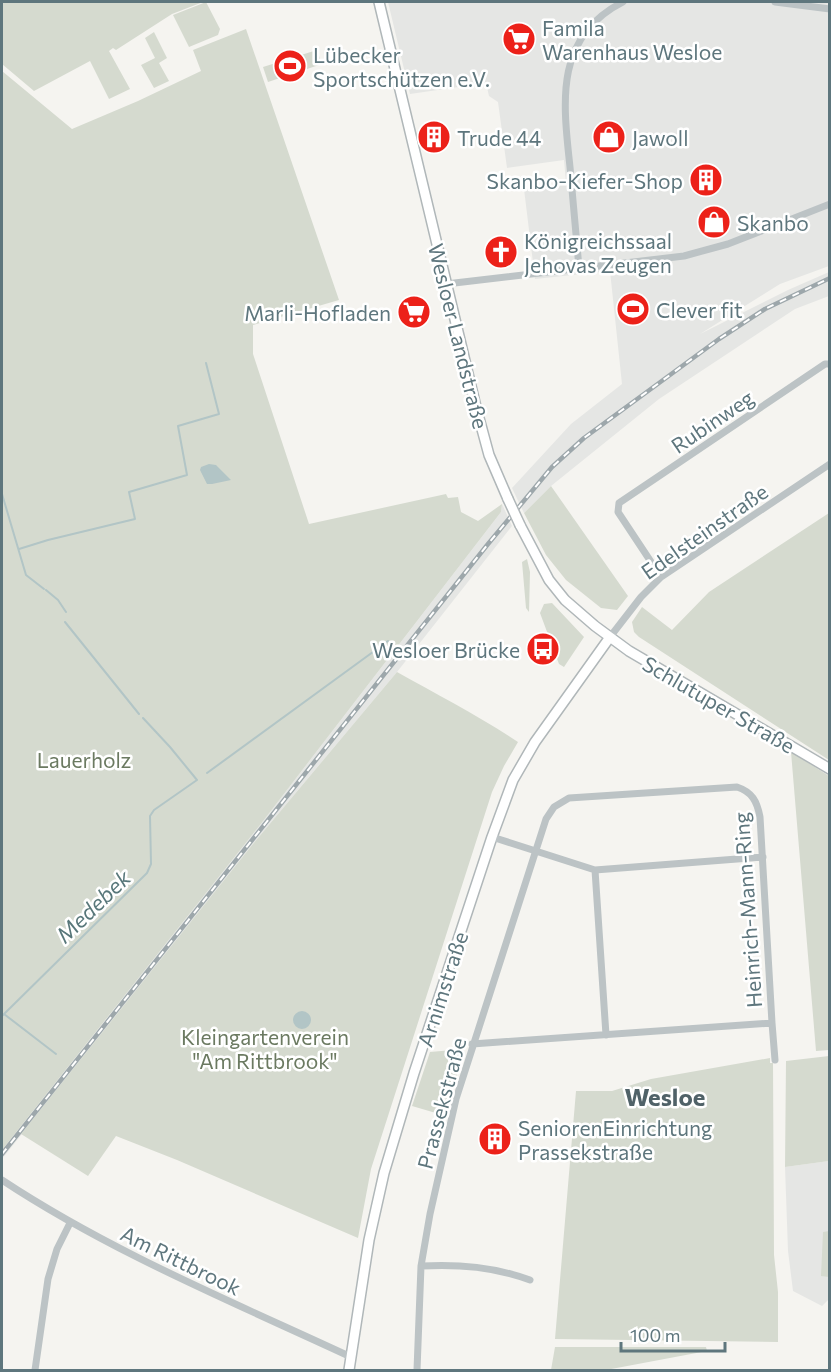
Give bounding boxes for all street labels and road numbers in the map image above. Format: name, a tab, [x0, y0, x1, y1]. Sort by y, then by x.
street label: Wesloer Landstraße	[424, 241, 494, 431]
street label: Rubinweg	[666, 384, 758, 458]
street label: Edelsteinstraße	[636, 478, 772, 584]
street label: Schlutuper Straße	[638, 650, 800, 758]
street label: Heinrich-Mann-Ring	[728, 811, 766, 1009]
street label: Arnimstraße	[412, 928, 472, 1050]
street label: Prassekstraße	[411, 1035, 471, 1171]
street label: Am Rittbrook	[117, 1220, 245, 1300]

